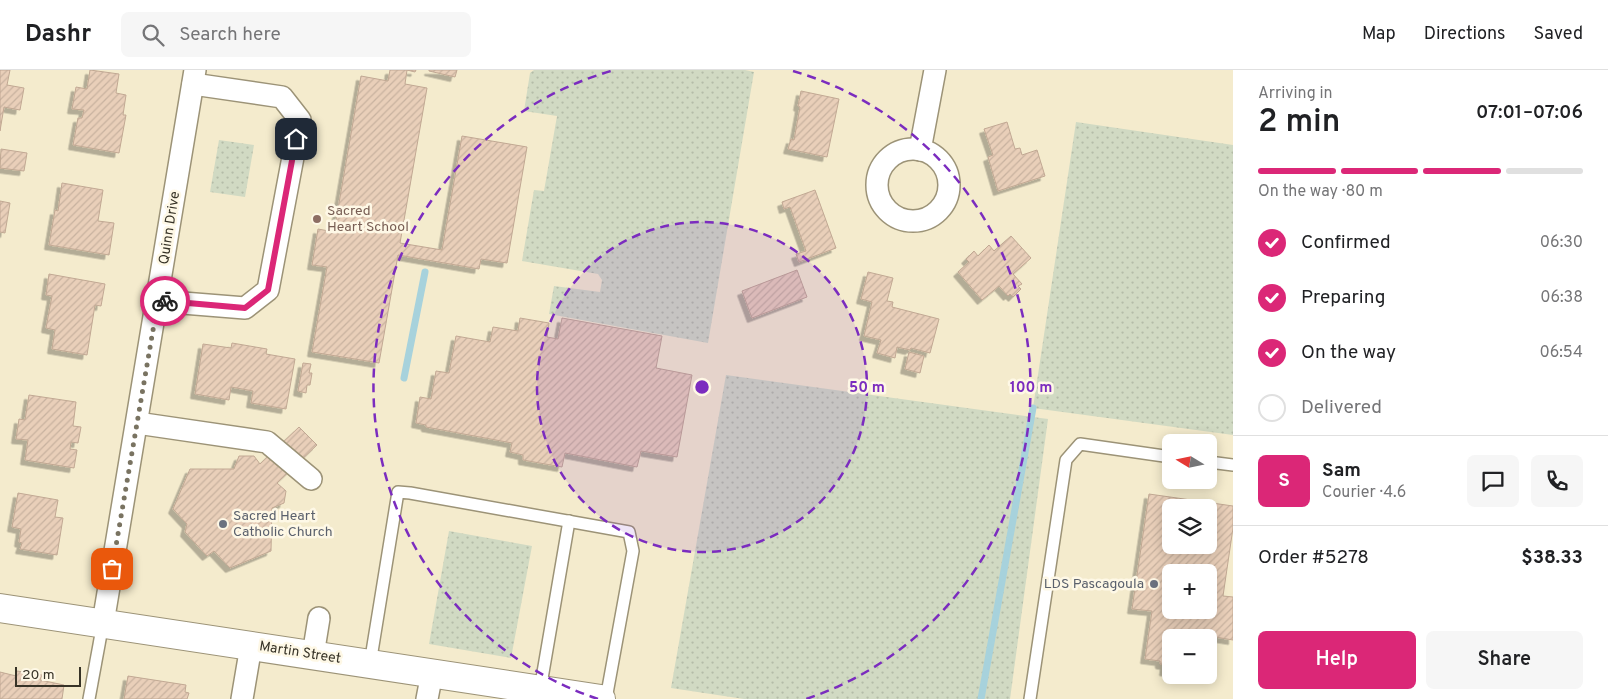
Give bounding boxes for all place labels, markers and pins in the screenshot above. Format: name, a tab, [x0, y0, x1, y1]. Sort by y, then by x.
pin	[275, 118, 317, 160]
place label: Sacred Heart School	[327, 203, 409, 236]
marker: Sacred Heart School	[311, 213, 323, 225]
centre of rings	[693, 378, 711, 396]
place label: Sacred Heart Catholic Church	[233, 508, 333, 541]
marker: Sacred Heart Catholic Church	[217, 518, 229, 530]
pin	[91, 548, 133, 590]
place label: LDS Pascagoula	[1044, 576, 1144, 593]
marker: LDS Pascagoula	[1148, 578, 1160, 590]

